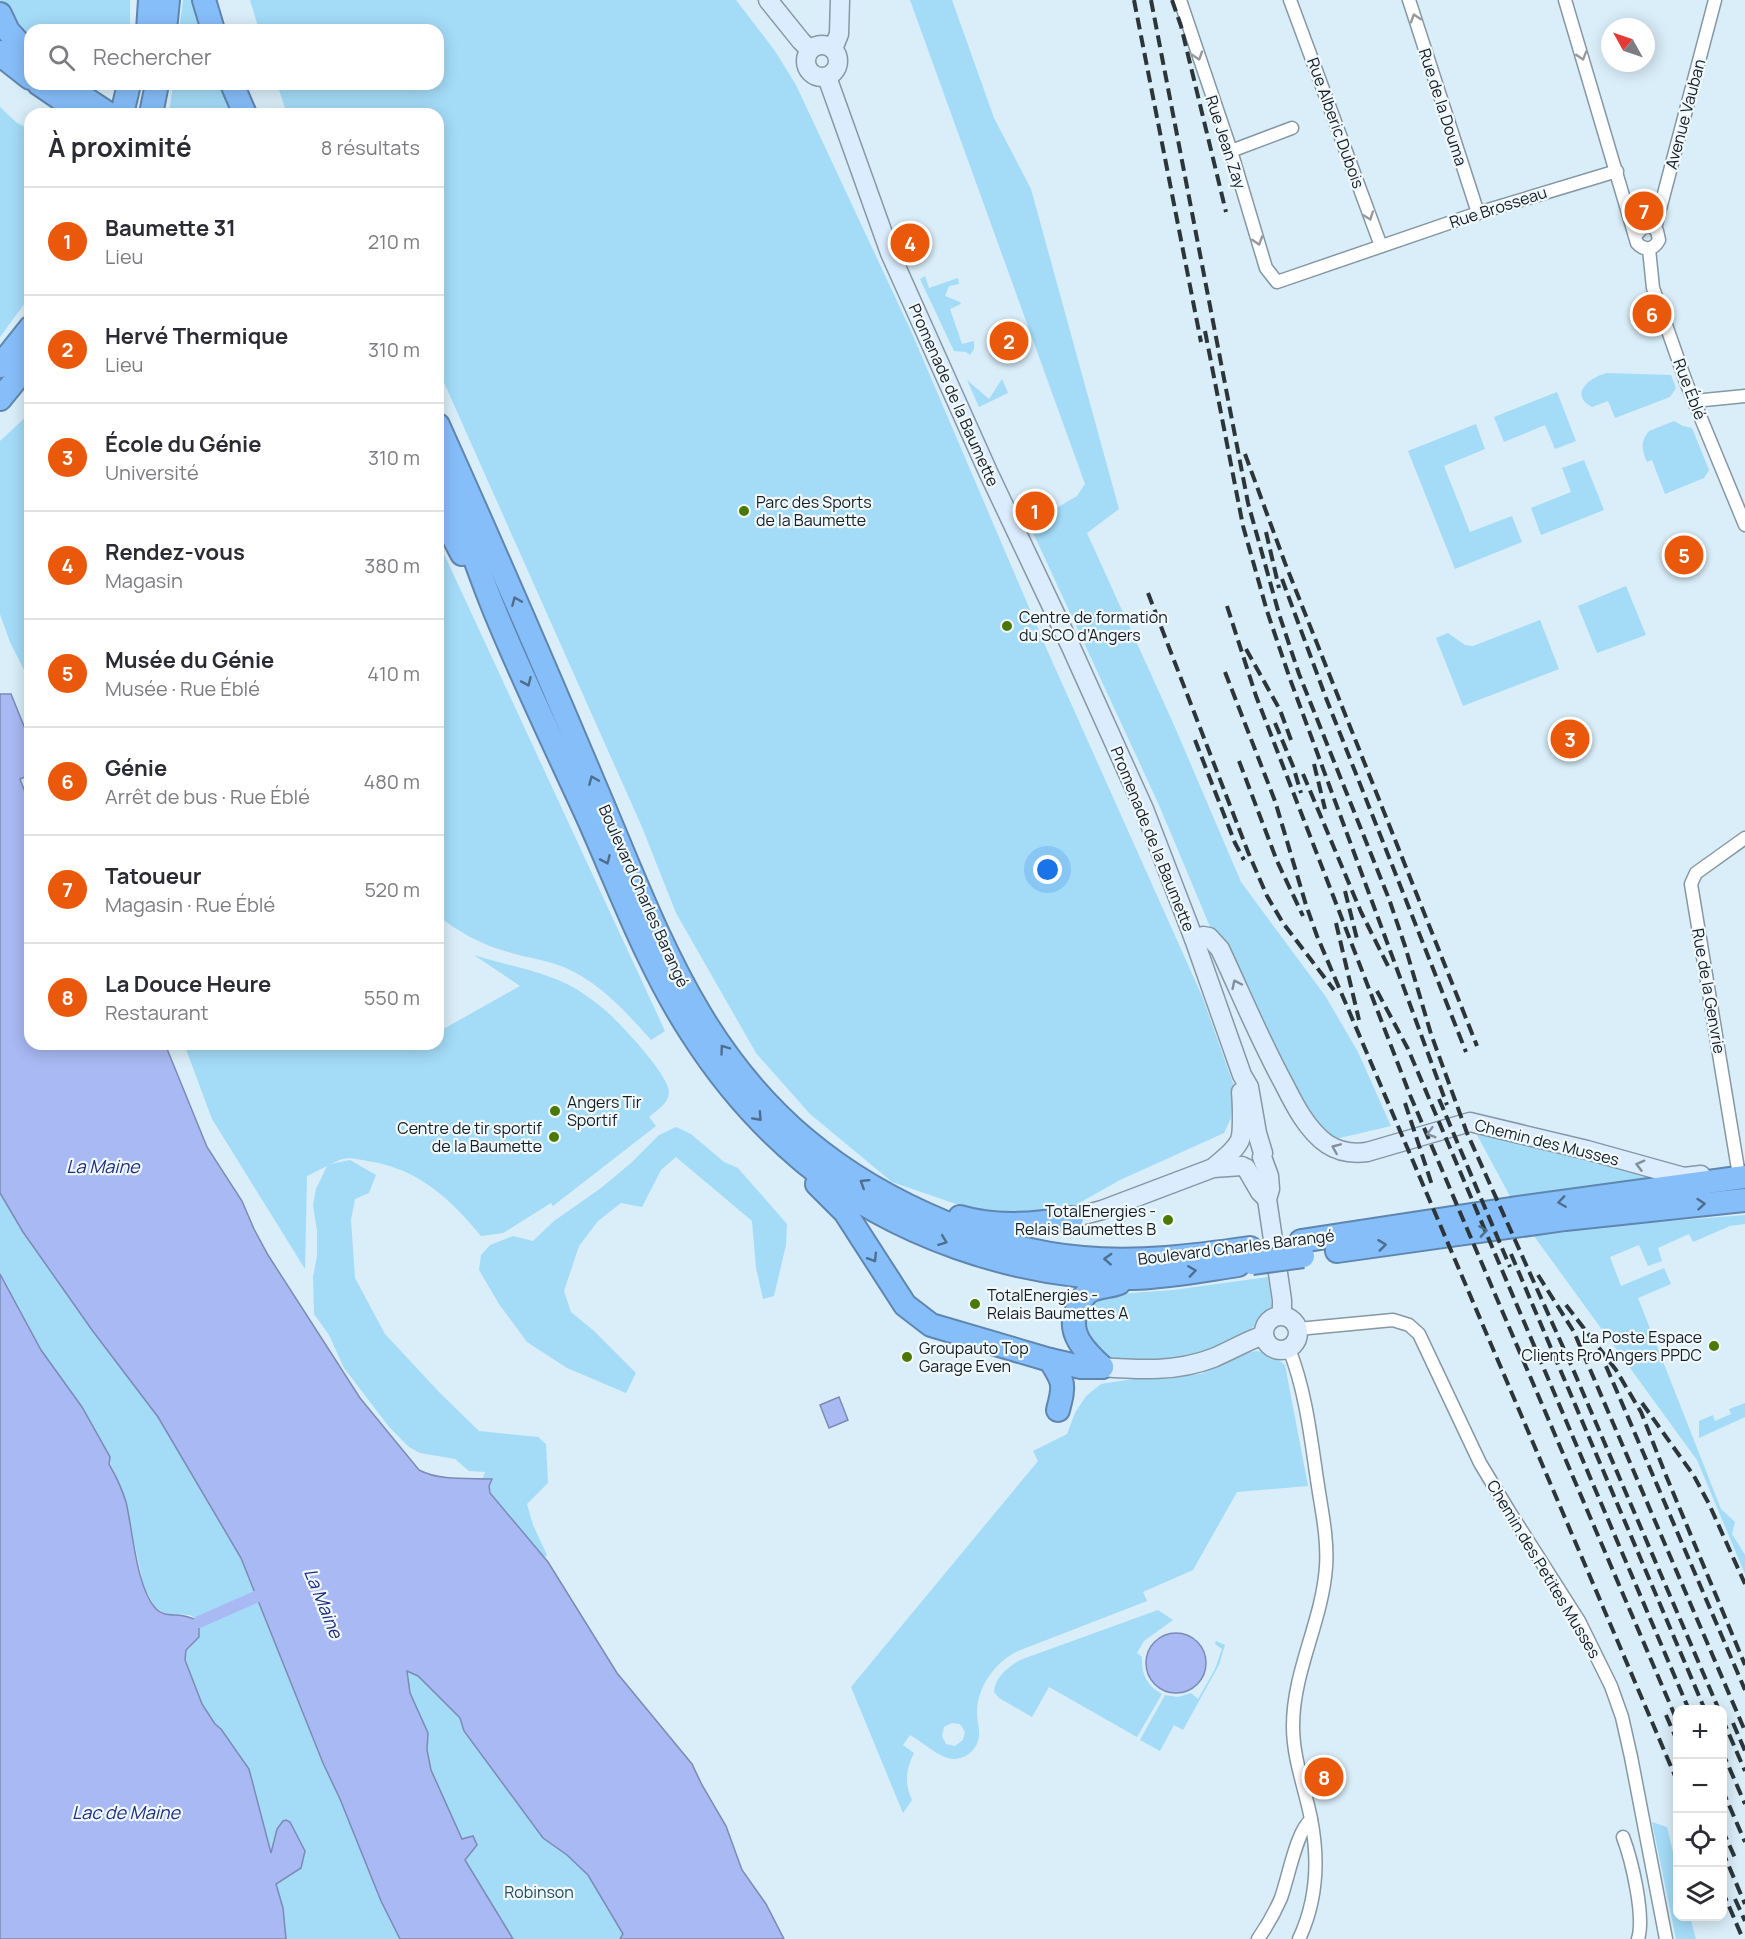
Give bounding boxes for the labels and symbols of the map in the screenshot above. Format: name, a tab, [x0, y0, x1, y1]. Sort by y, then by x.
one-way arrow	[1409, 13, 1422, 24]
north arrow	[1601, 18, 1655, 72]
street label: Rue de la Douma	[1414, 46, 1472, 168]
one-way arrow	[1191, 50, 1203, 61]
one-way arrow	[1575, 50, 1587, 61]
street label: Rue Alberic Dubois	[1302, 55, 1370, 191]
street label: Avenue Vauban	[1660, 56, 1710, 172]
street label: Rue Jean Zay	[1201, 92, 1252, 192]
street label: Rue Brosseau	[1446, 181, 1550, 233]
pin: 7	[1624, 188, 1664, 234]
one-way arrow	[1362, 210, 1375, 220]
pin: 4	[890, 220, 930, 266]
one-way arrow	[1251, 235, 1263, 246]
pin: 6	[1632, 292, 1672, 336]
street label: Promenade de la Baumette	[904, 300, 1004, 490]
pin: 2	[990, 318, 1028, 364]
street label: Rue Éblé	[1668, 355, 1712, 423]
pin: 1	[1016, 488, 1054, 534]
place label: Parc des Sports de la Baumette	[756, 491, 872, 531]
marker: Parc des Sports de la Baumette	[737, 504, 751, 518]
pin: 5	[1664, 532, 1704, 578]
one-way arrow	[511, 597, 523, 608]
place label: Centre de formation du SCO d’Angers	[1019, 606, 1168, 646]
marker: Centre de formation du SCO d’Angers	[1000, 619, 1014, 633]
one-way arrow	[519, 676, 531, 687]
pin: 3	[1550, 716, 1590, 762]
street label: Promenade de la Baumette	[1106, 743, 1200, 935]
one-way arrow	[588, 776, 600, 787]
street label: Boulevard Charles Barangé	[594, 801, 694, 991]
one-way arrow	[599, 854, 611, 865]
your location	[1033, 855, 1062, 884]
street label: Rue de la Genvrie	[1687, 927, 1731, 1055]
one-way arrow	[1232, 980, 1244, 991]
one-way arrow	[720, 1045, 731, 1056]
place label: Angers Tir Sportif	[567, 1091, 642, 1131]
marker: Angers Tir Sportif	[548, 1104, 562, 1118]
one-way arrow	[750, 1109, 761, 1120]
street label: Chemin des Musses	[1473, 1113, 1621, 1171]
place label: Centre de tir sportif de la Baumette	[397, 1117, 542, 1157]
one-way arrow	[1426, 1126, 1437, 1138]
marker: Centre de tir sportif de la Baumette	[547, 1130, 561, 1144]
one-way arrow	[1332, 1143, 1343, 1155]
water label: La Maine	[66, 1154, 141, 1178]
one-way arrow	[1635, 1160, 1646, 1172]
one-way arrow	[860, 1178, 870, 1190]
one-way arrow	[1557, 1195, 1567, 1207]
one-way arrow	[1696, 1198, 1705, 1211]
place label: TotalEnergies - Relais Baumettes B	[1015, 1200, 1156, 1240]
marker: TotalEnergies - Relais Baumettes B	[1161, 1213, 1175, 1227]
street label: Boulevard Charles Barangé	[1136, 1224, 1336, 1270]
one-way arrow	[1478, 1226, 1487, 1238]
one-way arrow	[937, 1234, 948, 1246]
one-way arrow	[1377, 1240, 1386, 1252]
one-way arrow	[866, 1251, 877, 1262]
one-way arrow	[1104, 1253, 1113, 1266]
one-way arrow	[1188, 1266, 1197, 1278]
place label: TotalEnergies - Relais Baumettes A	[987, 1284, 1128, 1324]
marker: TotalEnergies - Relais Baumettes A	[968, 1297, 982, 1311]
place label: La Poste Espace Clients Pro Angers PPDC	[1521, 1326, 1702, 1366]
place label: Groupauto Top Garage Even	[919, 1337, 1029, 1377]
marker: La Poste Espace Clients Pro Angers PPDC	[1707, 1339, 1721, 1353]
marker: Groupauto Top Garage Even	[900, 1350, 914, 1364]
street label: Chemin des Petites Musses	[1482, 1476, 1606, 1662]
water label: La Maine	[299, 1565, 349, 1643]
pin: 8	[1304, 1754, 1344, 1800]
water label: Lac de Maine	[72, 1800, 181, 1824]
park label: Robinson	[504, 1881, 574, 1903]

